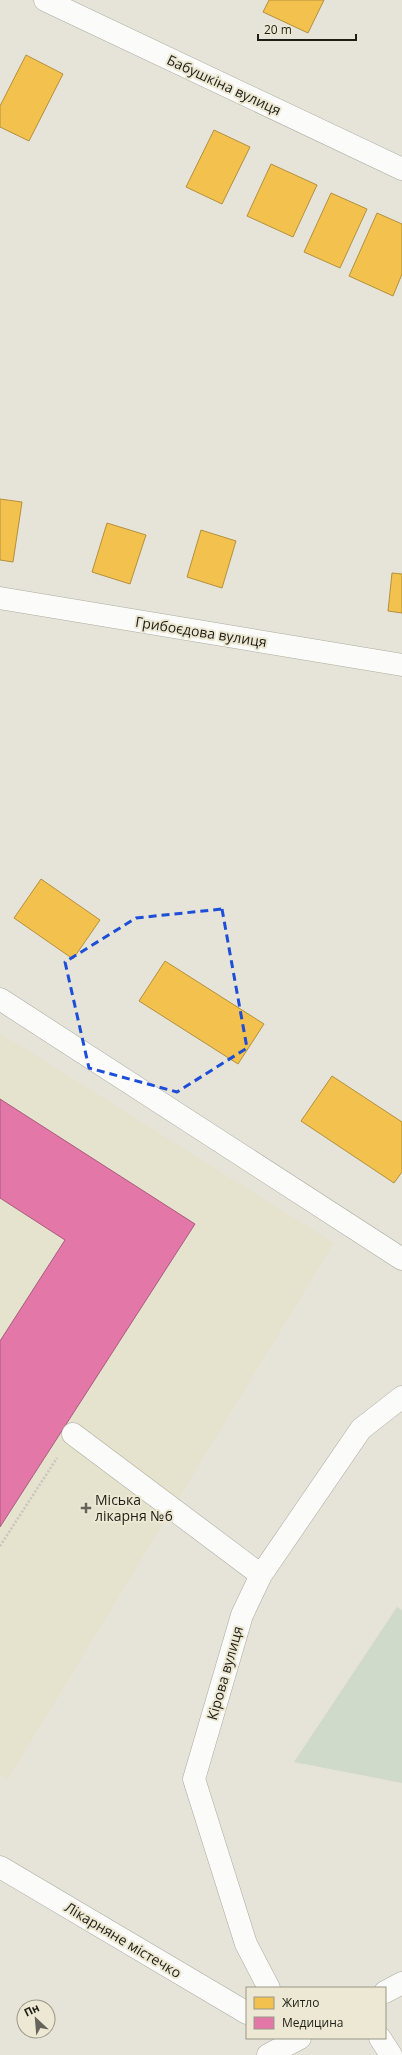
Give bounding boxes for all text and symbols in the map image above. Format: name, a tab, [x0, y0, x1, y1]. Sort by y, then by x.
scale bar	[258, 16, 356, 42]
text: 20 m	[264, 21, 292, 38]
street label: Бабушкіна вулиця	[164, 50, 284, 119]
street label: Грибоєдова вулиця	[134, 612, 268, 651]
place label: Міська лікарня №6	[95, 1490, 173, 1525]
marker: Міська лікарня №6	[80, 1502, 92, 1514]
street label: Кірова вулиця	[202, 1624, 247, 1722]
street label: Лікарняне містечко	[61, 1897, 185, 1982]
legend	[246, 1987, 386, 2039]
text: Житло	[282, 1994, 319, 2011]
north arrow	[16, 1999, 56, 2039]
text: Пн	[21, 1999, 42, 2020]
text: Медицина	[282, 2014, 343, 2031]

